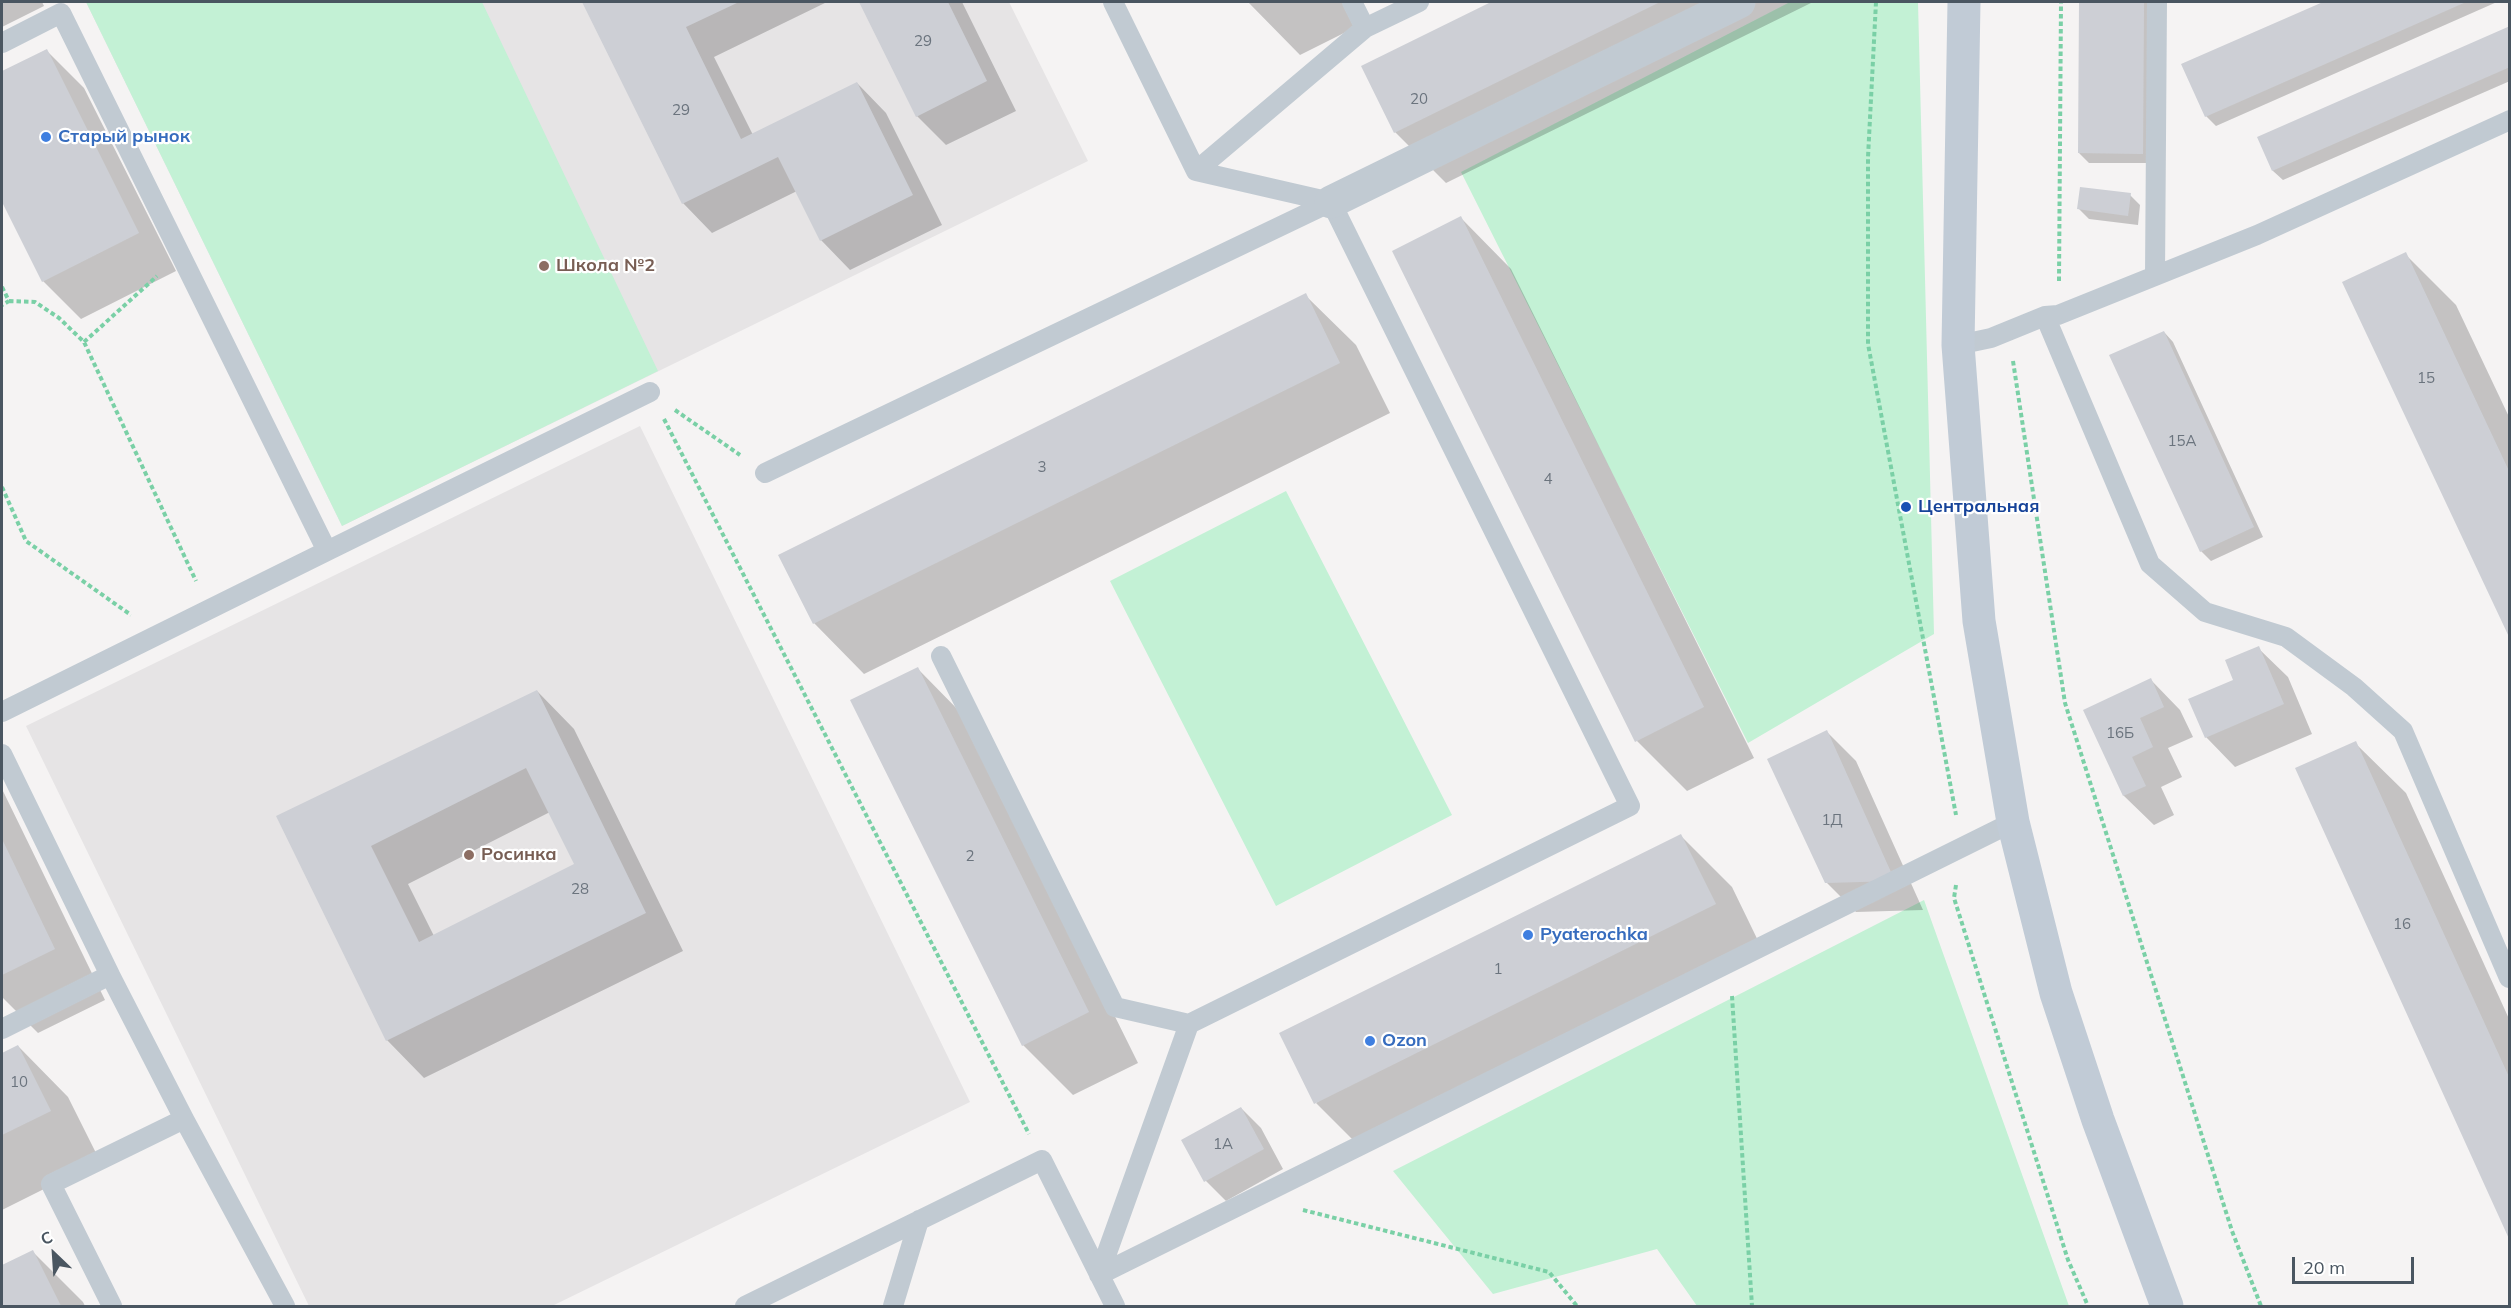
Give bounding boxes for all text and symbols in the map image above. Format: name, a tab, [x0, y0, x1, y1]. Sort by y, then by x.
house number: 29	[914, 32, 932, 50]
house number: 20	[1410, 90, 1428, 108]
house number: 29	[672, 101, 690, 119]
place label: Старый рынок	[58, 126, 190, 148]
marker: Старый рынок	[39, 130, 53, 144]
place label: Школа №2	[556, 255, 655, 277]
marker: Школа №2	[537, 259, 551, 273]
house number: 15	[2417, 369, 2435, 387]
house number: 15А	[2167, 432, 2197, 450]
house number: 3	[1038, 458, 1046, 476]
house number: 4	[1544, 470, 1552, 488]
place label: Центральная	[1918, 496, 2039, 518]
marker: Центральная	[1899, 500, 1913, 514]
house number: 16Б	[2106, 724, 2134, 742]
house number: 1Д	[1821, 811, 1843, 829]
place label: Росинка	[481, 844, 557, 866]
house number: 2	[966, 847, 974, 865]
marker: Росинка	[462, 848, 476, 862]
house number: 28	[571, 880, 589, 898]
house number: 16	[2393, 915, 2411, 933]
place label: Pyaterochka	[1540, 924, 1648, 946]
marker: Pyaterochka	[1521, 928, 1535, 942]
house number: 1	[1494, 960, 1502, 978]
place label: Ozon	[1382, 1030, 1427, 1052]
marker: Ozon	[1363, 1034, 1377, 1048]
house number: 10	[10, 1073, 28, 1091]
house number: 1А	[1213, 1135, 1233, 1153]
north arrow	[24, 1224, 84, 1284]
text: С	[37, 1226, 56, 1249]
scale bar	[2295, 1245, 2416, 1283]
text: 20 m	[2303, 1256, 2345, 1279]

